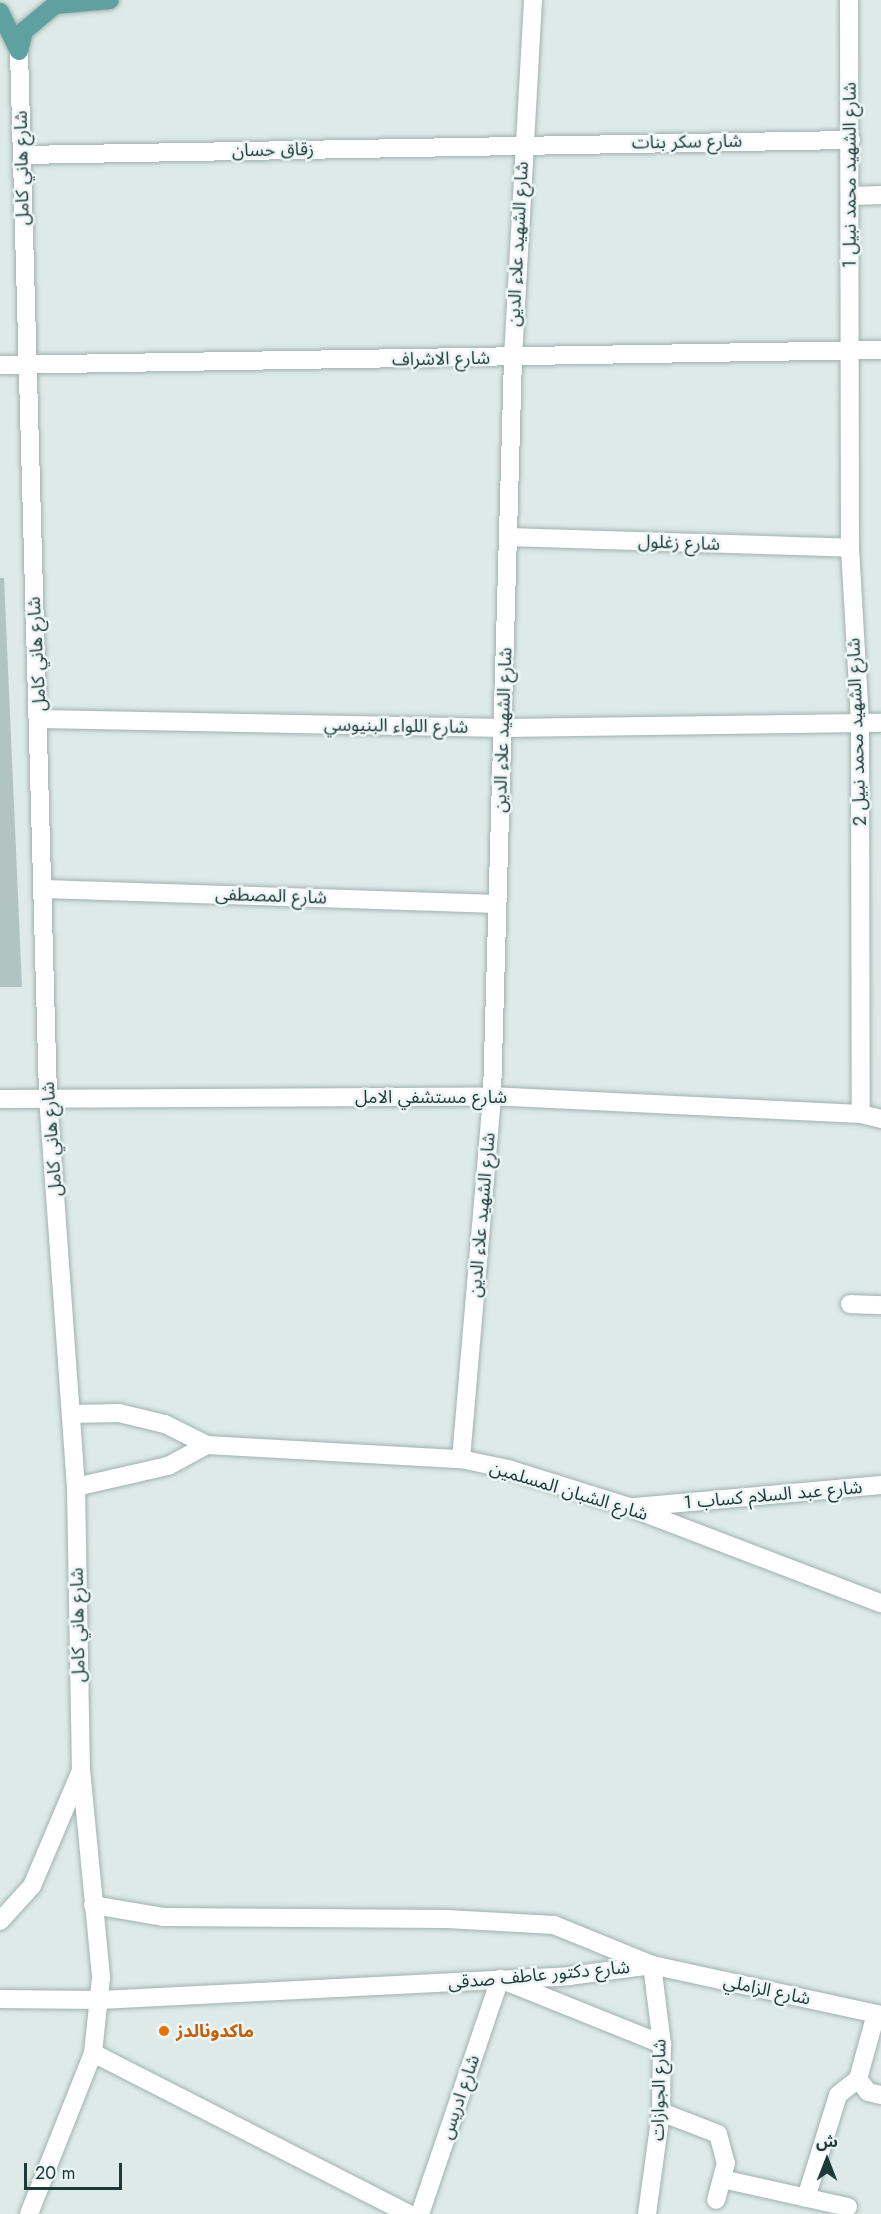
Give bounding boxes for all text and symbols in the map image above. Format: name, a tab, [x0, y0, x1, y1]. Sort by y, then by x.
street label: شارع الشهيد محمد نبيل 1	[839, 82, 861, 268]
street label: شارع هاني كامل	[10, 110, 34, 226]
street label: شارع سكر بنات	[632, 130, 742, 154]
street label: زقاق حسان	[232, 138, 314, 162]
street label: شارع الشهيد علاء الدين	[503, 161, 533, 327]
street label: شارع الاشراف	[392, 347, 490, 371]
street label: شارع زغلول	[638, 531, 720, 555]
street label: شارع هاني كامل	[23, 596, 51, 712]
street label: شارع الشهيد محمد نبيل 2	[843, 637, 871, 827]
street label: شارع الشهيد علاء الدين	[489, 647, 517, 813]
street label: شارع اللواء البنيوسي	[324, 714, 468, 738]
street label: شارع المصطفى	[215, 883, 327, 909]
street label: شارع هاني كامل	[37, 1081, 67, 1197]
street label: شارع مستشفي الامل	[355, 1086, 507, 1108]
street label: شارع الشهيد علاء الدين	[464, 1132, 500, 1298]
street label: شارع الشبان المسلمين	[487, 1457, 651, 1525]
street label: شارع عبد السلام كساب 1	[683, 1476, 863, 1514]
street label: شارع هاني كامل	[66, 1567, 90, 1683]
street label: شارع دكتور عاطف صدقى	[447, 1956, 631, 1994]
street label: شارع الزاملي	[721, 1970, 813, 2010]
place label: ماكدونالدز	[176, 2020, 254, 2042]
marker: ماكدونالدز	[157, 2024, 171, 2038]
street label: شارع الجوازات	[647, 2039, 671, 2141]
street label: شارع ادريس	[436, 2052, 484, 2142]
north arrow	[797, 2130, 857, 2190]
text: ش	[816, 2130, 838, 2153]
scale bar	[27, 2151, 124, 2189]
text: 20 m	[35, 2160, 75, 2186]

